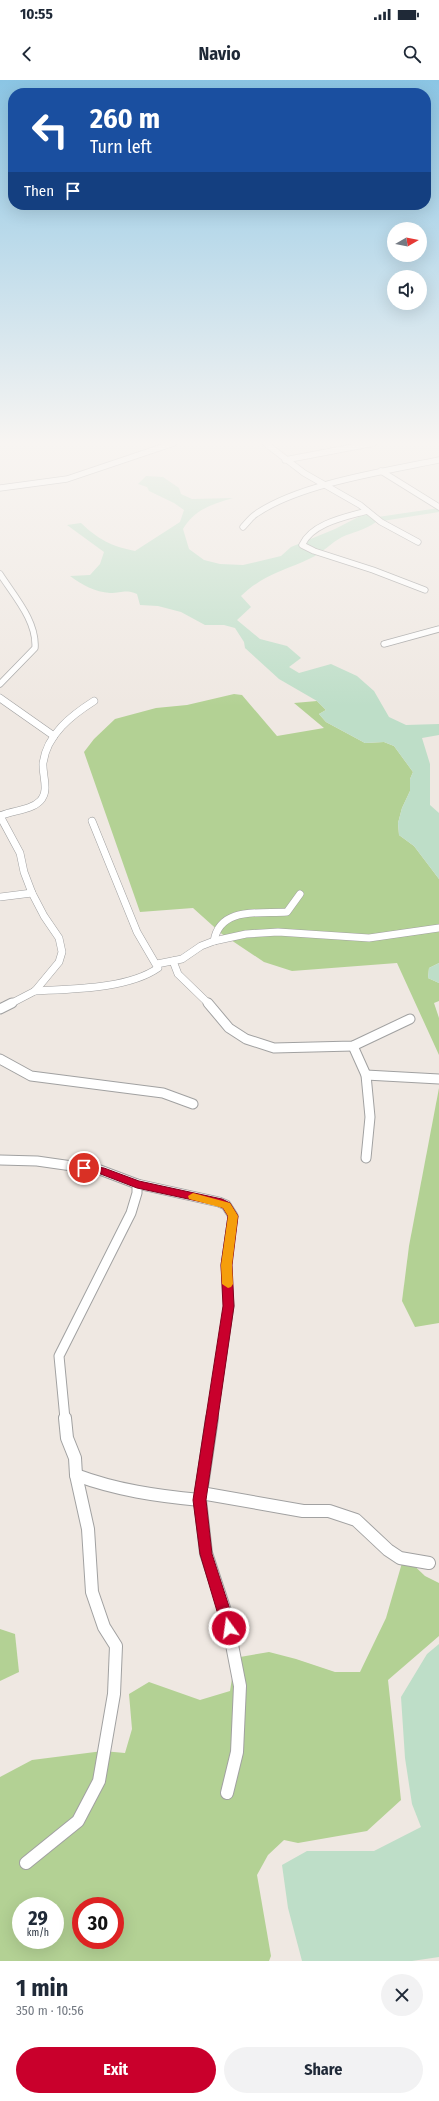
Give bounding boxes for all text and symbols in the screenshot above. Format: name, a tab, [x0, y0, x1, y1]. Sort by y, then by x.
text: 10:55	[20, 5, 53, 23]
icon: back	[16, 43, 38, 65]
text: Navio	[198, 43, 241, 65]
icon: search	[401, 43, 423, 65]
text: 260 m	[90, 102, 160, 135]
icon: left	[24, 104, 76, 156]
text: Turn left	[90, 136, 152, 158]
icon: arrive	[62, 180, 84, 202]
text: Then	[24, 182, 54, 200]
north arrow	[387, 222, 427, 262]
map controls	[387, 222, 427, 310]
button: sound	[387, 270, 427, 310]
pin	[67, 1151, 101, 1185]
icon: arrive	[73, 1157, 95, 1179]
position arrow	[208, 1607, 250, 1649]
speed limit sign: 30	[72, 1897, 124, 1949]
text: 29	[28, 1906, 48, 1930]
text: km/h	[27, 1927, 49, 1939]
text: 1 min	[16, 1974, 68, 2002]
button: close	[381, 1974, 423, 2016]
text: 350 m · 10:56	[16, 2003, 84, 2018]
button: Exit	[16, 2047, 216, 2093]
button: Share	[224, 2047, 423, 2093]

